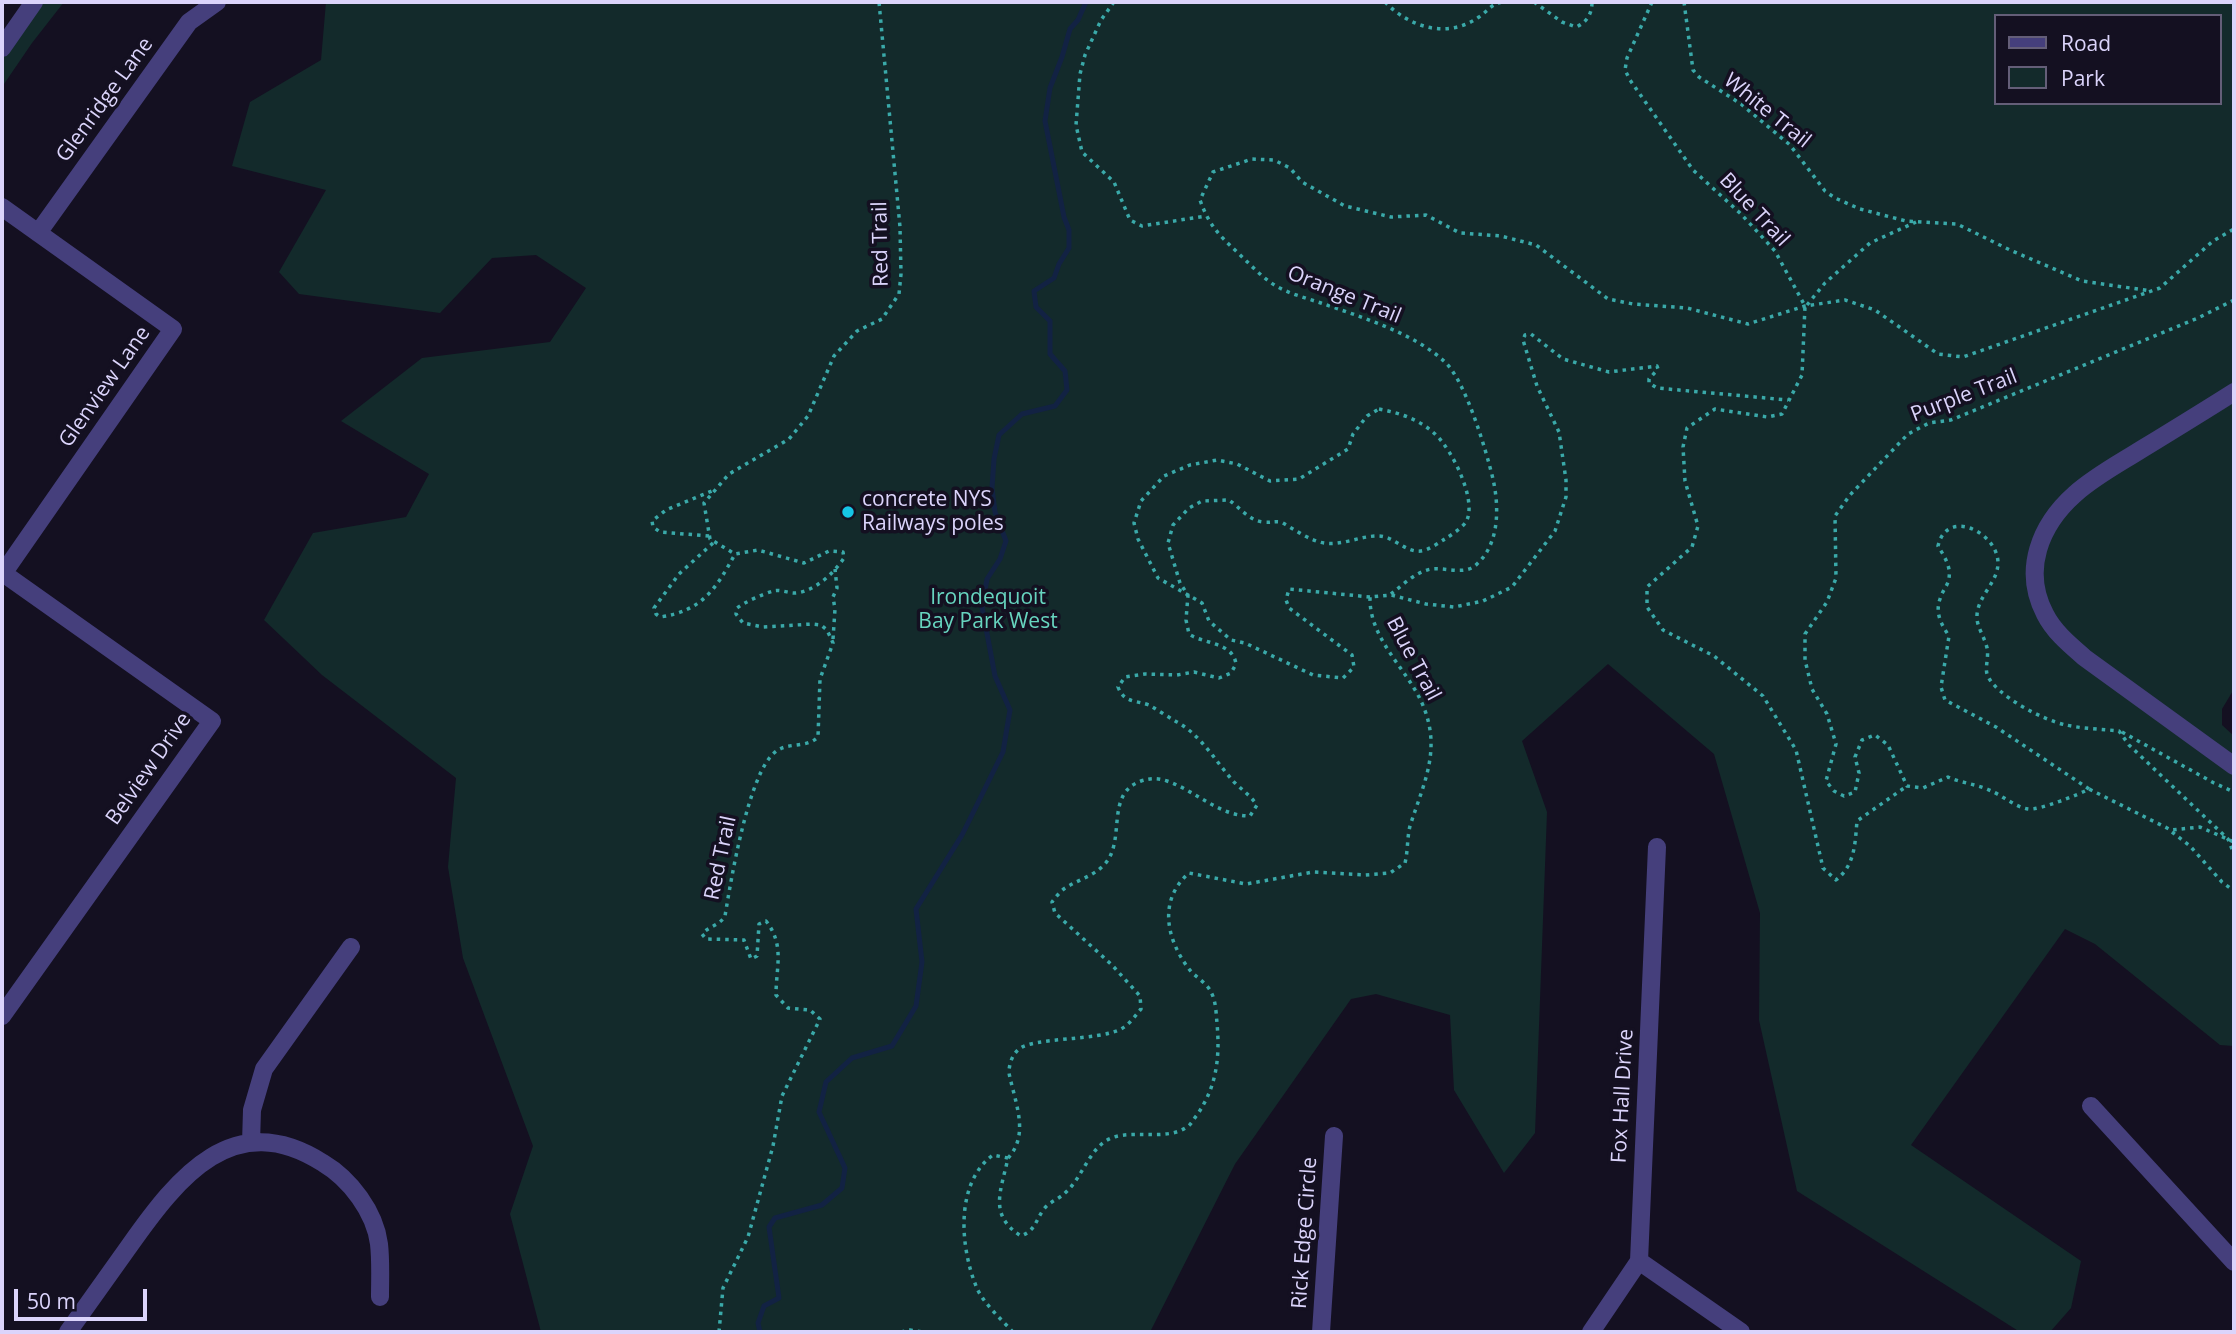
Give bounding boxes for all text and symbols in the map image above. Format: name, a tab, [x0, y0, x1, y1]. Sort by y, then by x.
legend	[1994, 14, 2222, 105]
text: Road	[2061, 29, 2111, 57]
street label: Glenridge Lane	[51, 33, 159, 167]
text: Park	[2061, 64, 2105, 92]
street label: White Trail	[1718, 68, 1816, 154]
street label: Blue Trail	[1714, 168, 1794, 252]
street label: Red Trail	[868, 201, 894, 287]
street label: Orange Trail	[1283, 261, 1405, 329]
street label: Glenview Lane	[54, 322, 156, 452]
street label: Purple Trail	[1907, 364, 2021, 428]
place label: concrete NYS Railways poles	[862, 487, 1004, 537]
marker: concrete NYS Railways poles	[840, 504, 856, 520]
park label: Irondequoit Bay Park West	[918, 585, 1058, 635]
street label: Blue Trail	[1380, 613, 1446, 705]
street label: Belview Drive	[101, 708, 197, 830]
street label: Red Trail	[700, 814, 742, 902]
street label: Fox Hall Drive	[1607, 1028, 1639, 1164]
street label: Rick Edge Circle	[1287, 1156, 1323, 1310]
scale bar	[18, 1274, 150, 1318]
text: 50 m	[27, 1287, 76, 1315]

